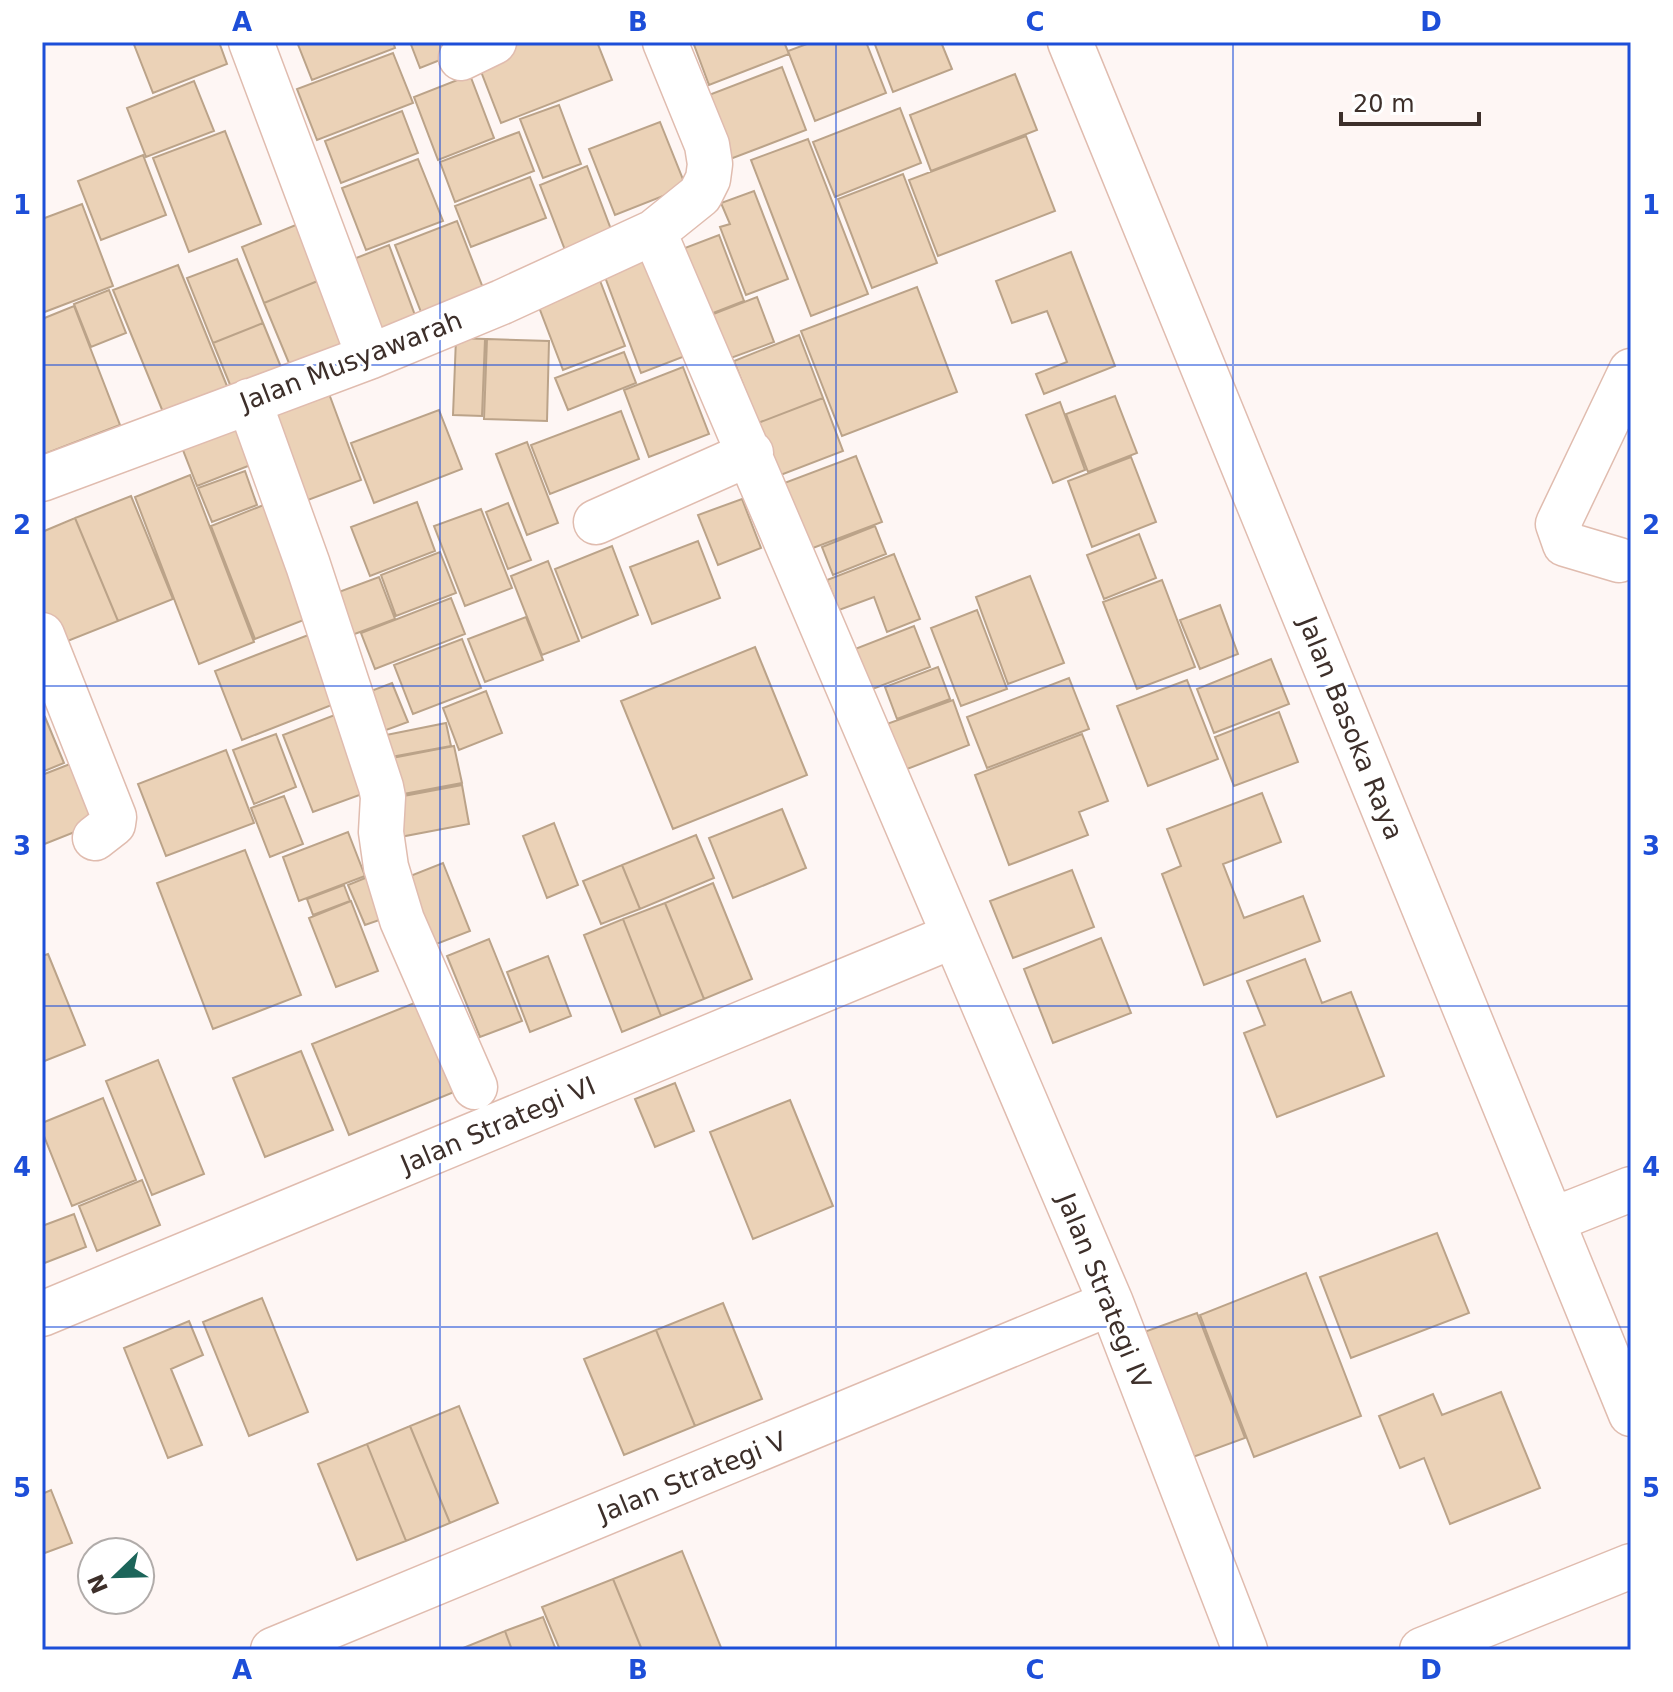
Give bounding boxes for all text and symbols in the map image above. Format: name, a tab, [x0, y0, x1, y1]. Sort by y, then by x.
text: A	[232, 7, 252, 37]
text: B	[628, 7, 648, 37]
text: C	[1025, 7, 1045, 37]
text: D	[1420, 7, 1442, 37]
scale bar	[1341, 76, 1479, 126]
text: 20 m	[1353, 90, 1415, 118]
text: 1	[13, 190, 31, 220]
text: 1	[1642, 190, 1660, 220]
street label: Jalan Musyawarah	[234, 305, 466, 418]
text: 2	[13, 510, 31, 540]
text: 2	[1642, 510, 1660, 540]
street label: Jalan Basoka Raya	[1292, 610, 1410, 844]
text: 3	[13, 831, 31, 861]
text: 3	[1642, 831, 1660, 861]
street label: Jalan Strategi VI	[394, 1070, 600, 1180]
text: 4	[13, 1152, 31, 1182]
text: 4	[1642, 1152, 1660, 1182]
street label: Jalan Strategi IV	[1050, 1187, 1157, 1393]
street label: Jalan Strategi V	[591, 1425, 791, 1529]
text: 5	[13, 1473, 31, 1503]
text: 5	[1642, 1473, 1660, 1503]
north arrow	[76, 1536, 156, 1616]
text: N	[83, 1570, 113, 1597]
text: A	[232, 1655, 252, 1685]
text: B	[628, 1655, 648, 1685]
text: C	[1025, 1655, 1045, 1685]
text: D	[1420, 1655, 1442, 1685]

